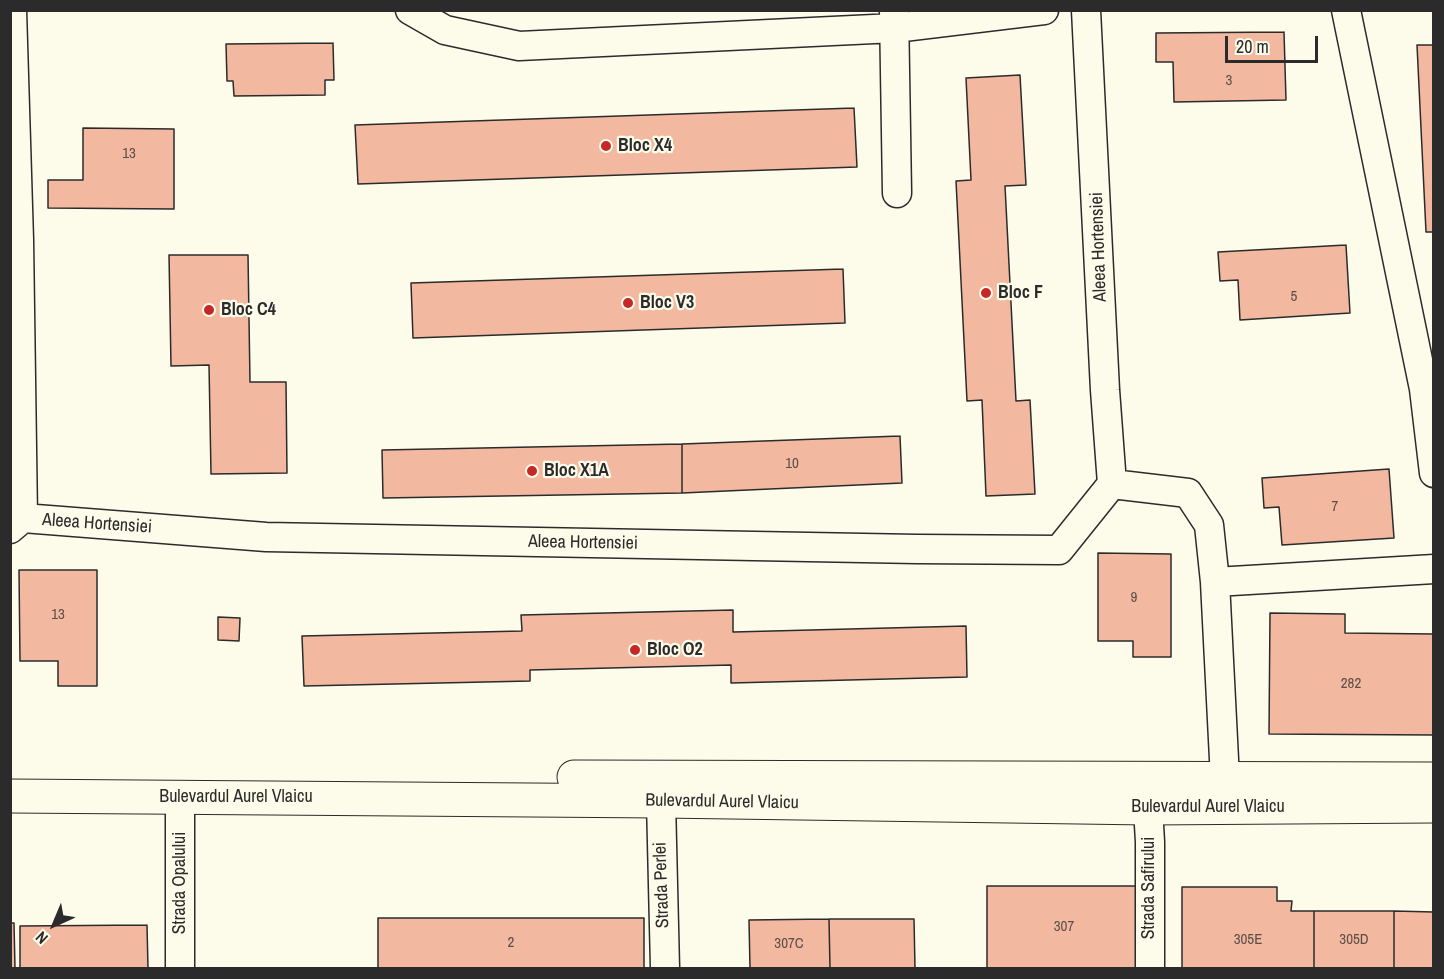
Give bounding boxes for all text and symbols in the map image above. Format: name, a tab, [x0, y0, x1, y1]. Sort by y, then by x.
scale bar	[1228, 24, 1321, 62]
text: 20 m	[1236, 34, 1269, 59]
house number: 3	[1226, 72, 1232, 90]
place label: Bloc X4	[618, 135, 672, 157]
marker: Bloc X4	[599, 139, 613, 153]
house number: 13	[122, 145, 136, 163]
street label: Aleea Hortensiei	[1086, 192, 1112, 302]
place label: Bloc F	[998, 282, 1043, 304]
marker: Bloc F	[979, 286, 993, 300]
house number: 5	[1291, 288, 1297, 306]
place label: Bloc V3	[640, 292, 694, 314]
marker: Bloc V3	[621, 296, 635, 310]
place label: Bloc C4	[221, 299, 276, 321]
marker: Bloc C4	[202, 303, 216, 317]
house number: 10	[785, 455, 799, 473]
place label: Bloc X1A	[544, 460, 609, 482]
marker: Bloc X1A	[525, 464, 539, 478]
house number: 7	[1332, 498, 1338, 516]
street label: Aleea Hortensiei	[41, 509, 153, 539]
street label: Aleea Hortensiei	[528, 531, 638, 555]
house number: 9	[1131, 589, 1137, 607]
house number: 13	[51, 606, 65, 624]
place label: Bloc O2	[647, 639, 703, 661]
marker: Bloc O2	[628, 643, 642, 657]
house number: 282	[1341, 675, 1361, 693]
street label: Bulevardul Aurel Vlaicu	[159, 786, 313, 808]
street label: Bulevardul Aurel Vlaicu	[645, 790, 799, 814]
street label: Bulevardul Aurel Vlaicu	[1131, 796, 1285, 818]
street label: Strada Opalului	[169, 832, 191, 934]
street label: Strada Safirului	[1138, 837, 1160, 939]
street label: Strada Perlei	[650, 842, 674, 928]
north arrow	[24, 895, 84, 955]
house number: 307	[1054, 918, 1074, 936]
text: N	[30, 927, 53, 949]
house number: 305E	[1234, 931, 1262, 949]
house number: 305D	[1339, 931, 1369, 949]
house number: 2	[508, 934, 514, 952]
house number: 307C	[774, 935, 804, 953]

